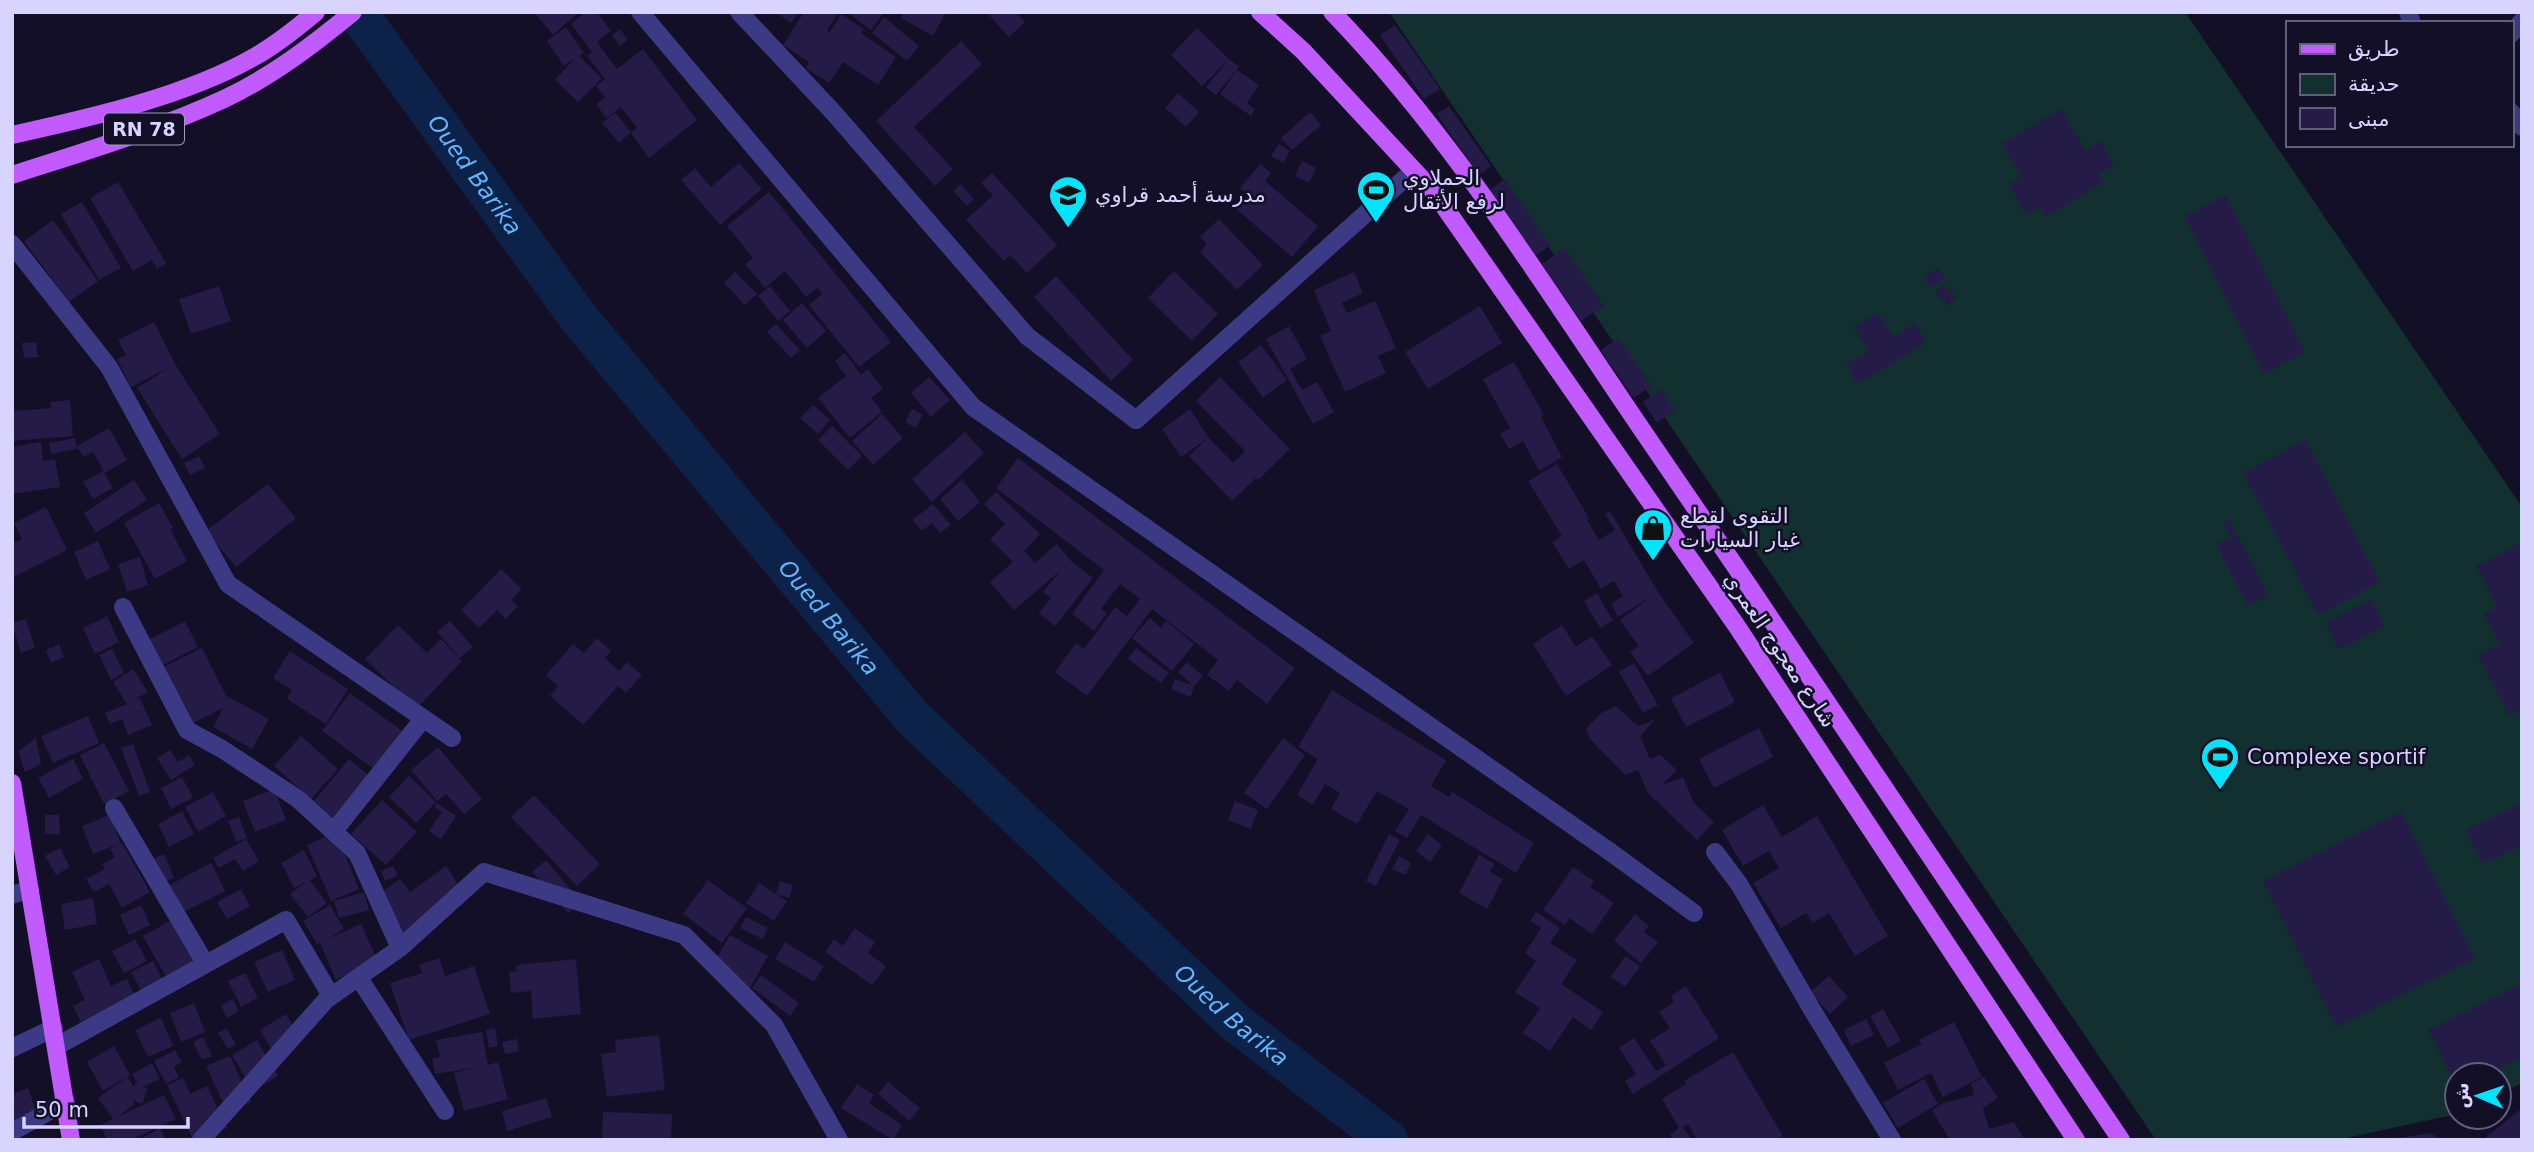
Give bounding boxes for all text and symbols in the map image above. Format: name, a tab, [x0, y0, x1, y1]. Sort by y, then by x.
legend	[2286, 21, 2513, 147]
text: طريق	[2348, 37, 2400, 61]
text: حديقة	[2348, 72, 2400, 96]
text: مبنى	[2348, 107, 2389, 131]
water label: Oued Barika	[423, 110, 527, 240]
road number: RN 78	[104, 113, 184, 144]
place label: الحملاوي لرفع الأثقال	[1403, 166, 1505, 214]
sports icon: الحملاوي لرفع الأثقال	[1355, 169, 1397, 224]
school or university icon: مدرسة أحمد قراوي	[1047, 174, 1089, 229]
place label: مدرسة أحمد قراوي	[1095, 181, 1266, 207]
place label: التقوى لقطع غيار السيارات	[1680, 504, 1800, 552]
shop icon: التقوى لقطع غيار السيارات	[1632, 507, 1674, 562]
water label: Oued Barika	[773, 555, 884, 680]
street label: شارع معجوج العمري	[1718, 568, 1841, 733]
sports icon: Complexe sportif	[2199, 736, 2241, 791]
place label: Complexe sportif	[2247, 745, 2426, 769]
water label: Oued Barika	[1169, 959, 1294, 1071]
north arrow	[2443, 1061, 2513, 1131]
text: ش	[2450, 1082, 2473, 1109]
scale bar	[24, 1086, 189, 1130]
text: 50 m	[35, 1098, 89, 1122]

